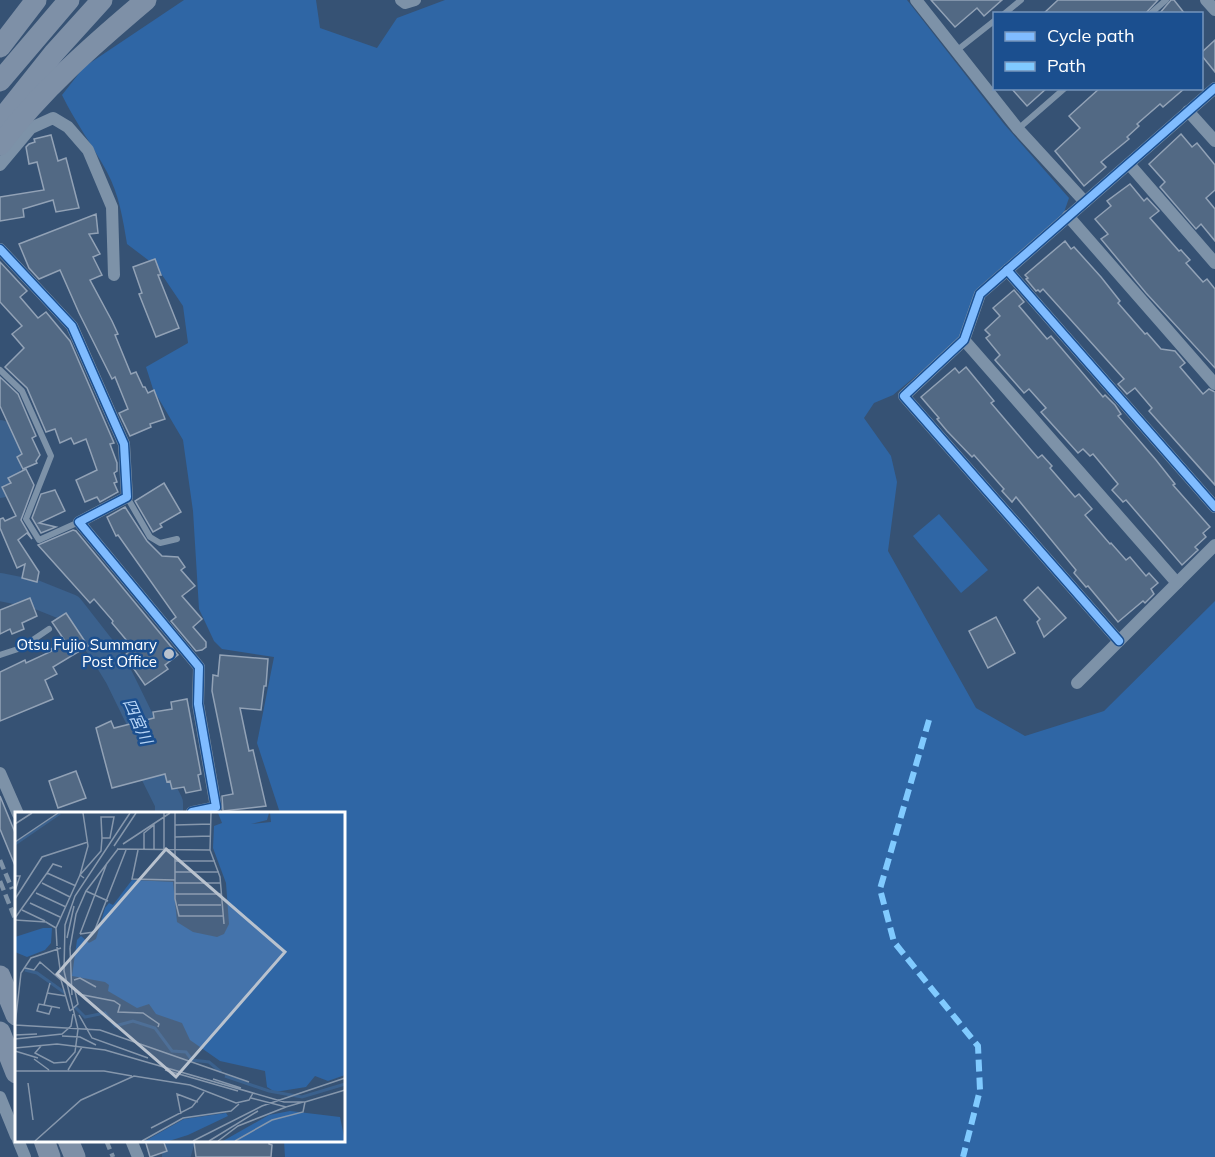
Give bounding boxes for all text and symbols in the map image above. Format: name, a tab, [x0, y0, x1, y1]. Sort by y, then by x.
legend	[993, 12, 1203, 90]
text: Cycle path	[1047, 24, 1134, 47]
text: Path	[1047, 54, 1086, 77]
place label: Otsu Fujio Summary Post Office	[16, 635, 157, 671]
marker: Otsu Fujio Summary Post Office	[162, 647, 176, 661]
water label: 四宮川	[119, 695, 158, 749]
inset map	[15, 812, 345, 1142]

